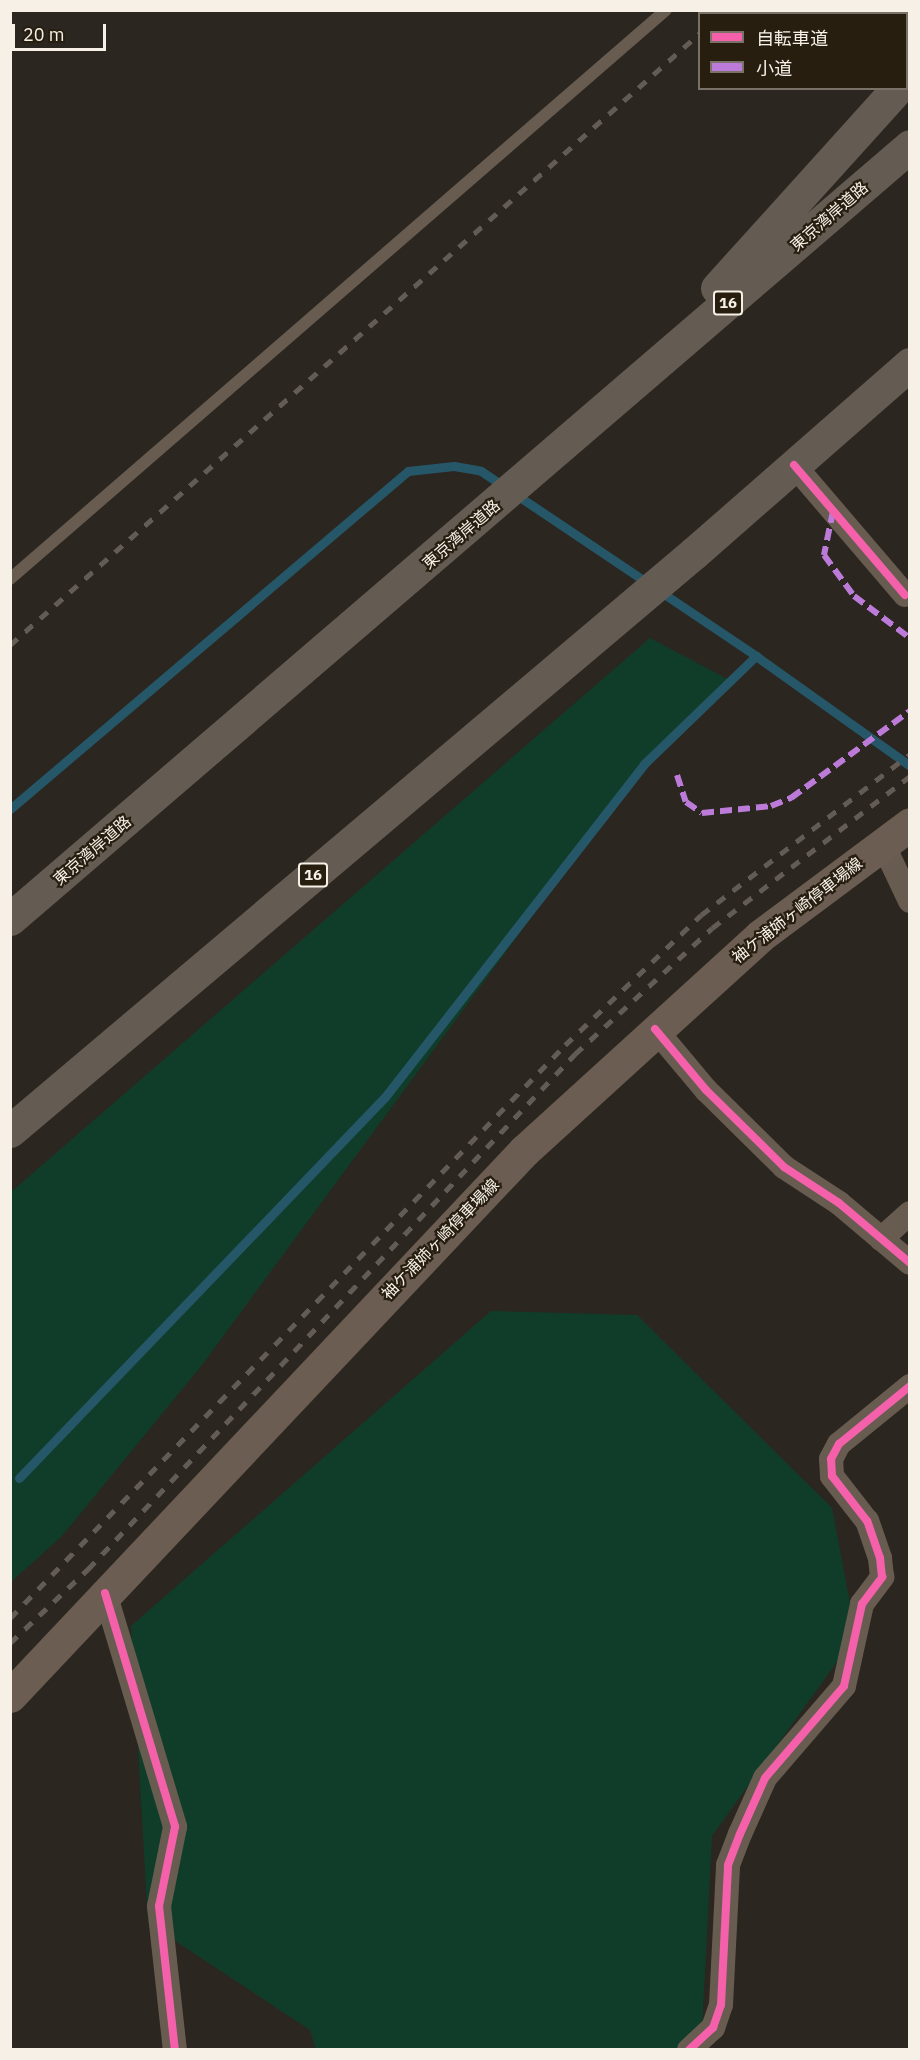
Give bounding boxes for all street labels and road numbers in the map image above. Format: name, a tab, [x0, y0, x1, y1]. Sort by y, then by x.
street label: 東京湾岸道路	[786, 177, 872, 255]
road number: 16	[713, 291, 743, 315]
street label: 東京湾岸道路	[418, 495, 504, 573]
street label: 東京湾岸道路	[49, 811, 135, 889]
street label: 袖ケ浦姉ヶ崎停車場線	[728, 853, 866, 967]
road number: 16	[298, 863, 328, 887]
street label: 袖ケ浦姉ヶ崎停車場線	[378, 1175, 502, 1303]

